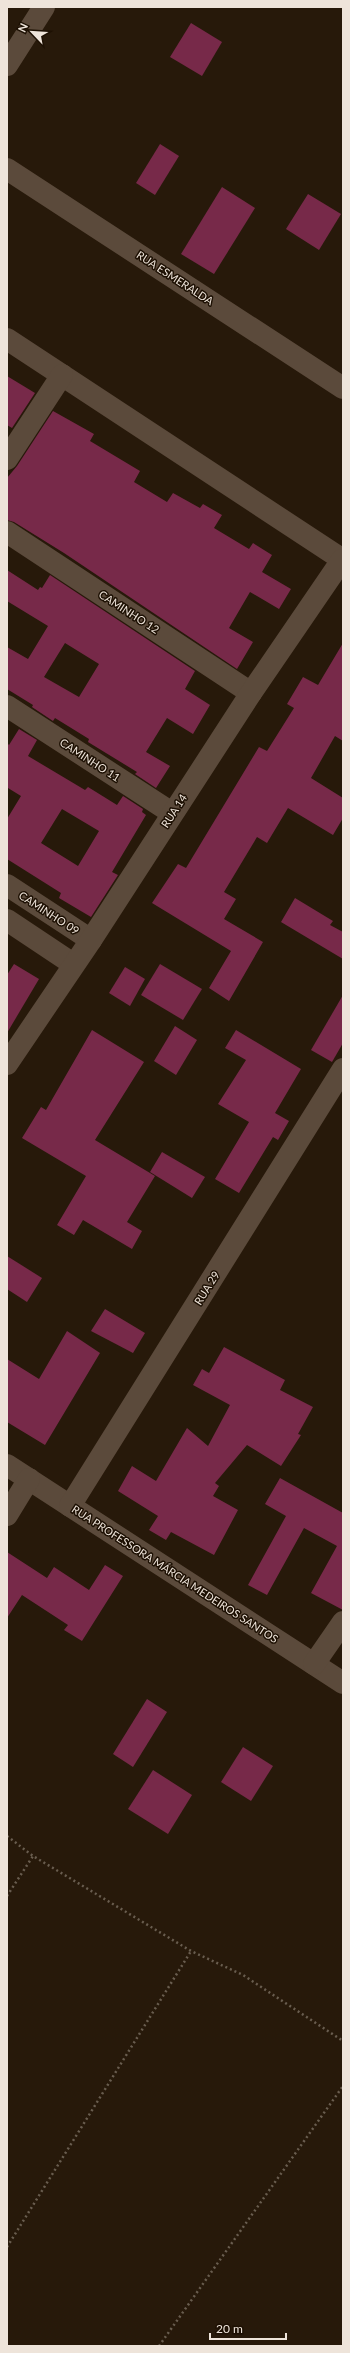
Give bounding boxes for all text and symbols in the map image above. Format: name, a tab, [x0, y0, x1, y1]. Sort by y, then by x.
north arrow	[12, 12, 52, 52]
text: N	[15, 21, 30, 34]
street label: RUA ESMERALDA	[134, 248, 217, 308]
street label: CAMINHO 12	[97, 587, 162, 636]
street label: CAMINHO 11	[58, 735, 123, 784]
street label: RUA 14	[158, 791, 190, 830]
street label: CAMINHO 09	[17, 888, 82, 937]
street label: RUA 29	[191, 1268, 222, 1307]
street label: RUA PROFESSORA MÁRCIA MEDEIROS SANTOS	[70, 1502, 281, 1645]
scale bar	[210, 2315, 286, 2341]
text: 20 m	[216, 2321, 243, 2336]

